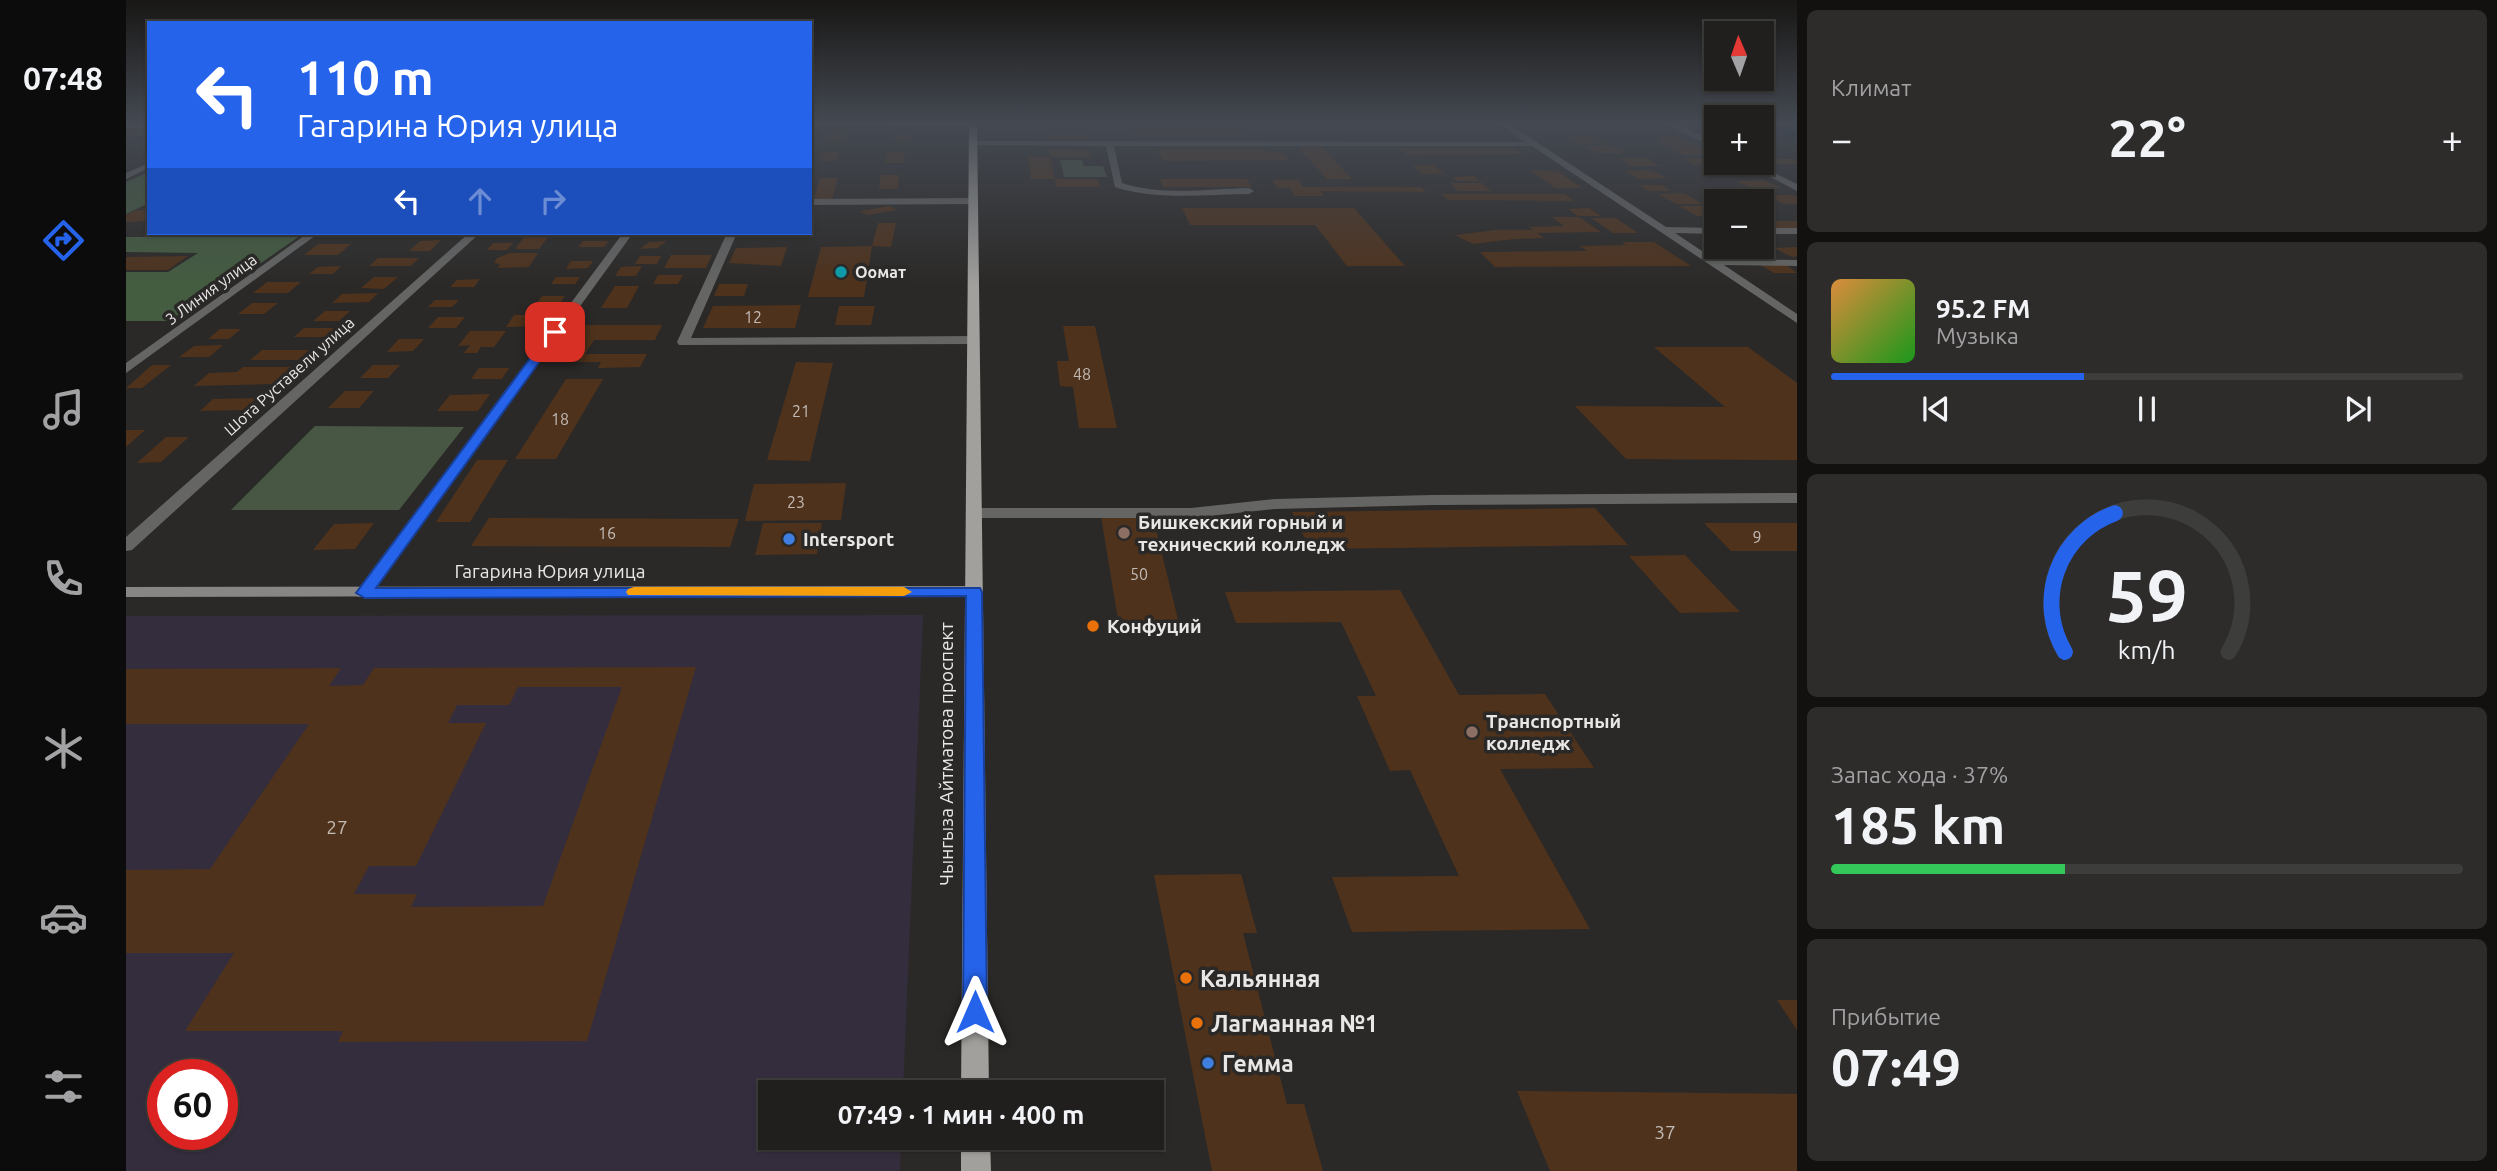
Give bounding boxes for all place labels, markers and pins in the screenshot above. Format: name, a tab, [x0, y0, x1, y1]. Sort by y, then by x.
place label: Оомат	[855, 263, 906, 281]
marker: Оомат	[833, 264, 849, 280]
pin	[525, 302, 585, 362]
place label: Бишкекский горный и технический колледж	[1138, 511, 1346, 555]
marker: Бишкекский горный и технический колледж	[1116, 525, 1132, 541]
place label: Intersport	[803, 528, 894, 550]
marker: Intersport	[781, 531, 797, 547]
place label: Конфуций	[1107, 615, 1202, 637]
marker: Конфуций	[1085, 618, 1101, 634]
place label: Транспортный колледж	[1486, 710, 1621, 754]
marker: Транспортный колледж	[1464, 724, 1480, 740]
place label: Кальянная	[1200, 966, 1321, 991]
marker: Кальянная	[1178, 970, 1194, 986]
place label: Лагманная №1	[1211, 1011, 1378, 1036]
marker: Лагманная №1	[1189, 1015, 1205, 1031]
place label: Гемма	[1222, 1051, 1294, 1076]
marker: Гемма	[1200, 1055, 1216, 1071]

